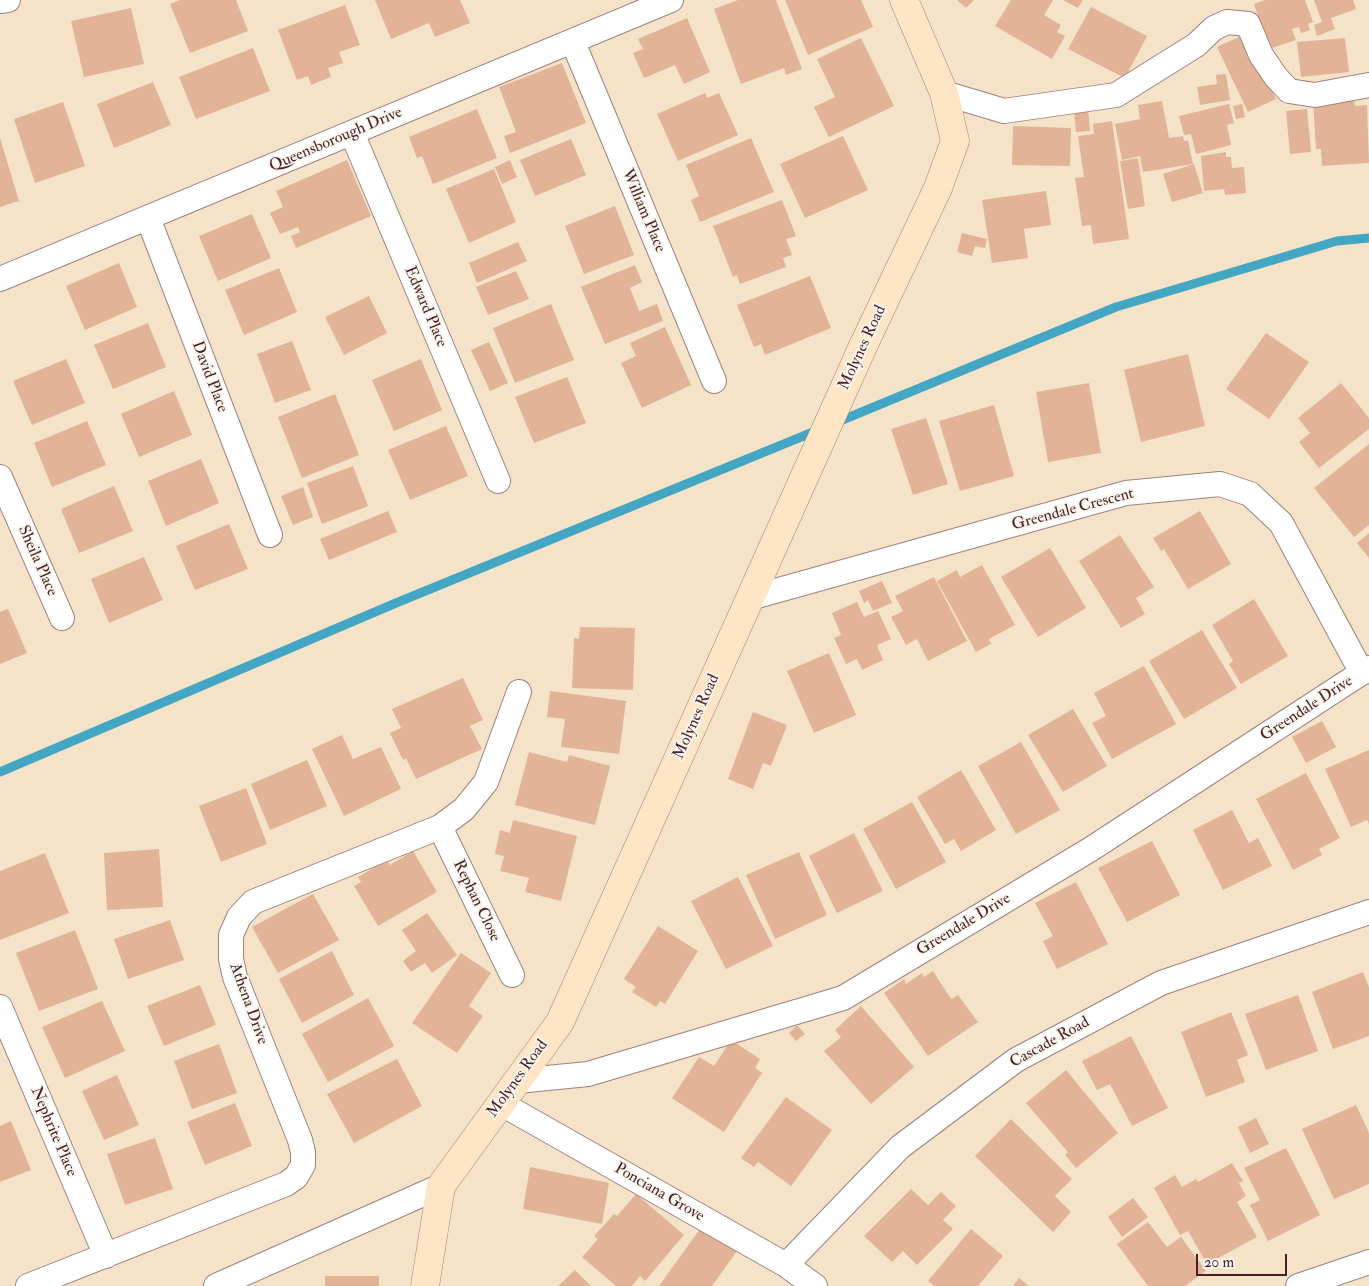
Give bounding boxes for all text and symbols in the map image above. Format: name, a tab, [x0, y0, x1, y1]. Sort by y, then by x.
street label: Queensborough Drive	[267, 103, 405, 177]
street label: William Place	[617, 166, 669, 256]
street label: Edward Place	[399, 264, 451, 350]
street label: Molynes Road	[835, 303, 891, 393]
street label: David Place	[187, 339, 231, 415]
street label: Greendale Crescent	[1010, 484, 1136, 536]
street label: Sheila Place	[13, 523, 61, 599]
street label: Molynes Road	[670, 671, 724, 763]
street label: Greendale Drive	[1257, 672, 1357, 746]
street label: Rephan Close	[448, 857, 504, 945]
street label: Greendale Drive	[914, 889, 1014, 961]
street label: Athena Drive	[224, 961, 272, 1047]
street label: Cascade Road	[1007, 1013, 1093, 1073]
street label: Molynes Road	[483, 1037, 553, 1121]
street label: Nephrite Place	[25, 1084, 81, 1180]
street label: Ponciana Grove	[611, 1160, 707, 1226]
scale bar	[1199, 1244, 1290, 1276]
text: 20 m	[1204, 1253, 1234, 1272]

